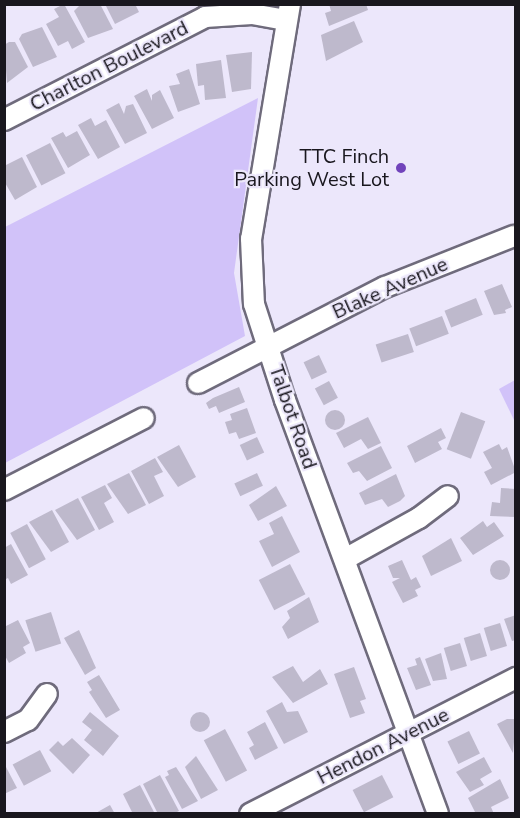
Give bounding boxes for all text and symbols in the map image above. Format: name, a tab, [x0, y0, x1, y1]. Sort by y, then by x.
street label: Charlton Boulevard	[26, 16, 192, 116]
place label: TTC Finch Parking West Lot	[234, 144, 389, 191]
marker: TTC Finch Parking West Lot	[394, 161, 408, 175]
street label: Blake Avenue	[329, 252, 451, 324]
street label: Talbot Road	[264, 362, 322, 472]
street label: Hendon Avenue	[313, 702, 453, 790]

